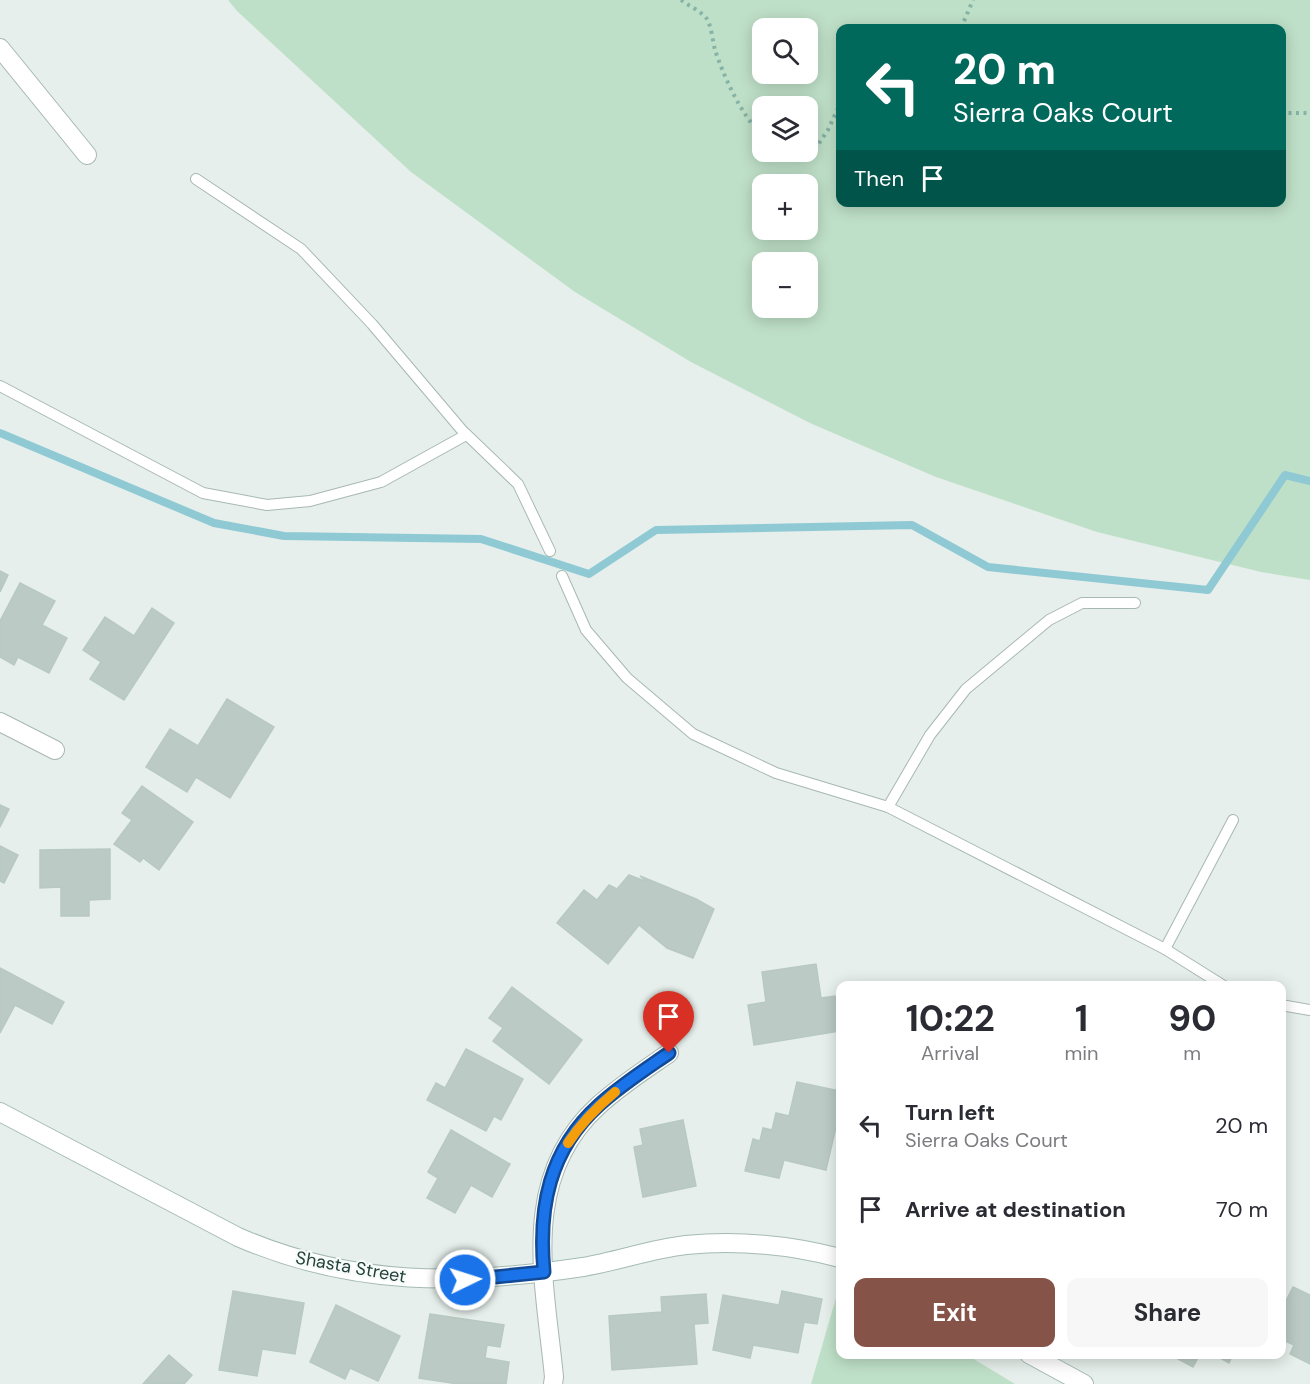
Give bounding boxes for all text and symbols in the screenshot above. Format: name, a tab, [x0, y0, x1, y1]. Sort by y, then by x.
map controls	[752, 18, 818, 318]
button: search	[752, 18, 818, 84]
text: 20 m	[953, 42, 1056, 97]
icon: left	[854, 48, 932, 126]
text: Sierra Oaks Court	[953, 95, 1173, 130]
button: layers	[752, 96, 818, 162]
icon: arrive	[916, 162, 949, 195]
text: Then	[854, 164, 904, 193]
button: +	[752, 174, 818, 240]
button: −	[752, 252, 818, 318]
pin	[643, 991, 694, 1053]
text: 10:22	[906, 995, 995, 1042]
text: 1	[1075, 995, 1088, 1042]
text: 90	[1168, 995, 1216, 1042]
icon: arrive	[652, 1000, 685, 1033]
text: Arrival	[921, 1040, 979, 1066]
text: min	[1064, 1040, 1099, 1066]
text: m	[1183, 1040, 1201, 1066]
text: Turn left	[905, 1098, 995, 1127]
icon: left	[854, 1109, 887, 1142]
text: 20 m	[1215, 1111, 1268, 1140]
text: Sierra Oaks Court	[905, 1127, 1068, 1153]
icon: arrive	[854, 1193, 887, 1226]
text: Arrive at destination	[905, 1195, 1126, 1224]
text: 70 m	[1216, 1195, 1268, 1224]
street label: Shasta Street	[294, 1245, 408, 1289]
position arrow	[433, 1248, 497, 1312]
button: Exit	[854, 1278, 1055, 1347]
button: Share	[1067, 1278, 1268, 1347]

